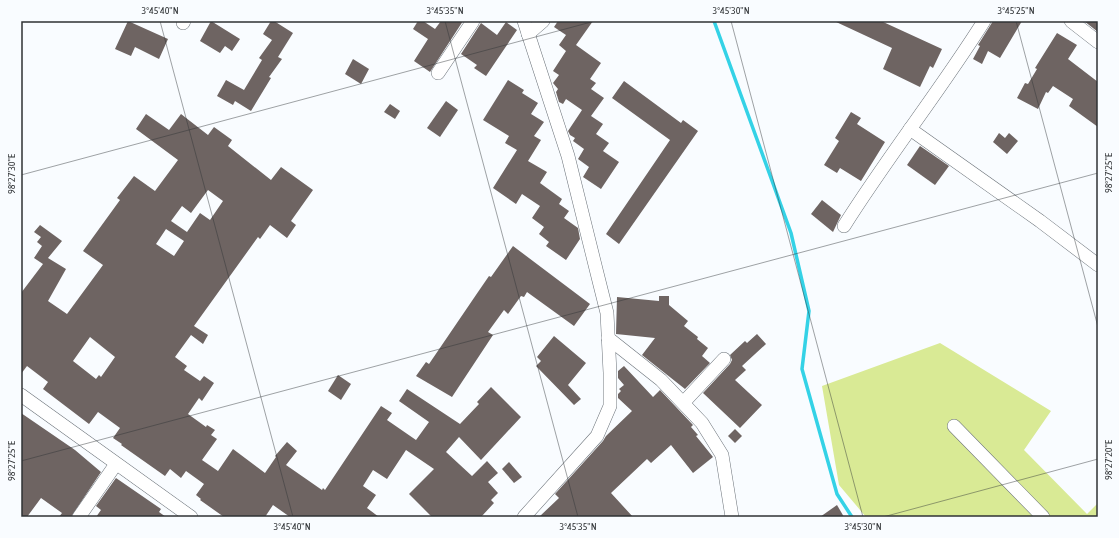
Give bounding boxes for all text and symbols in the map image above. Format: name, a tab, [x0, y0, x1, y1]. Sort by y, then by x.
text: 3°45'40"N	[141, 5, 179, 16]
text: 3°45'35"N	[426, 5, 464, 16]
text: 3°45'30"N	[712, 5, 750, 16]
text: 3°45'25"N	[997, 5, 1035, 16]
text: 98°27'25"E	[1103, 152, 1114, 193]
text: 98°27'30"E	[6, 153, 17, 194]
text: 98°27'20"E	[1103, 439, 1114, 480]
text: 98°27'25"E	[6, 440, 17, 481]
text: 3°45'40"N	[273, 521, 311, 532]
text: 3°45'35"N	[559, 521, 597, 532]
text: 3°45'30"N	[844, 521, 882, 532]

